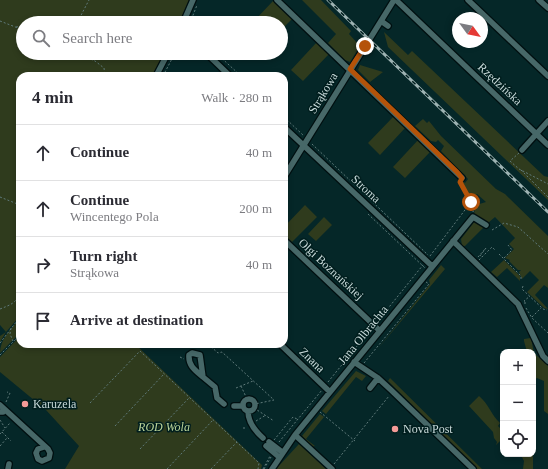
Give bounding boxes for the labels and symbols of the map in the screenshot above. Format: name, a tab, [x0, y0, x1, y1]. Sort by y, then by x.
north arrow	[452, 12, 488, 48]
route end	[356, 37, 374, 55]
street label: Rzędzińska	[475, 60, 525, 108]
street label: Strąkowa	[305, 69, 341, 116]
street label: Stroma	[349, 172, 384, 206]
route start	[462, 193, 480, 211]
street label: Olgi Boznańskiej	[296, 235, 366, 303]
street label: Jana Olbrachta	[335, 302, 391, 367]
street label: Znana	[296, 345, 328, 376]
place label: Karuzela	[33, 397, 77, 411]
marker: Karuzela	[20, 399, 30, 409]
park label: ROD Wola	[137, 420, 190, 434]
place label: Nova Post	[403, 422, 453, 436]
marker: Nova Post	[390, 424, 400, 434]

